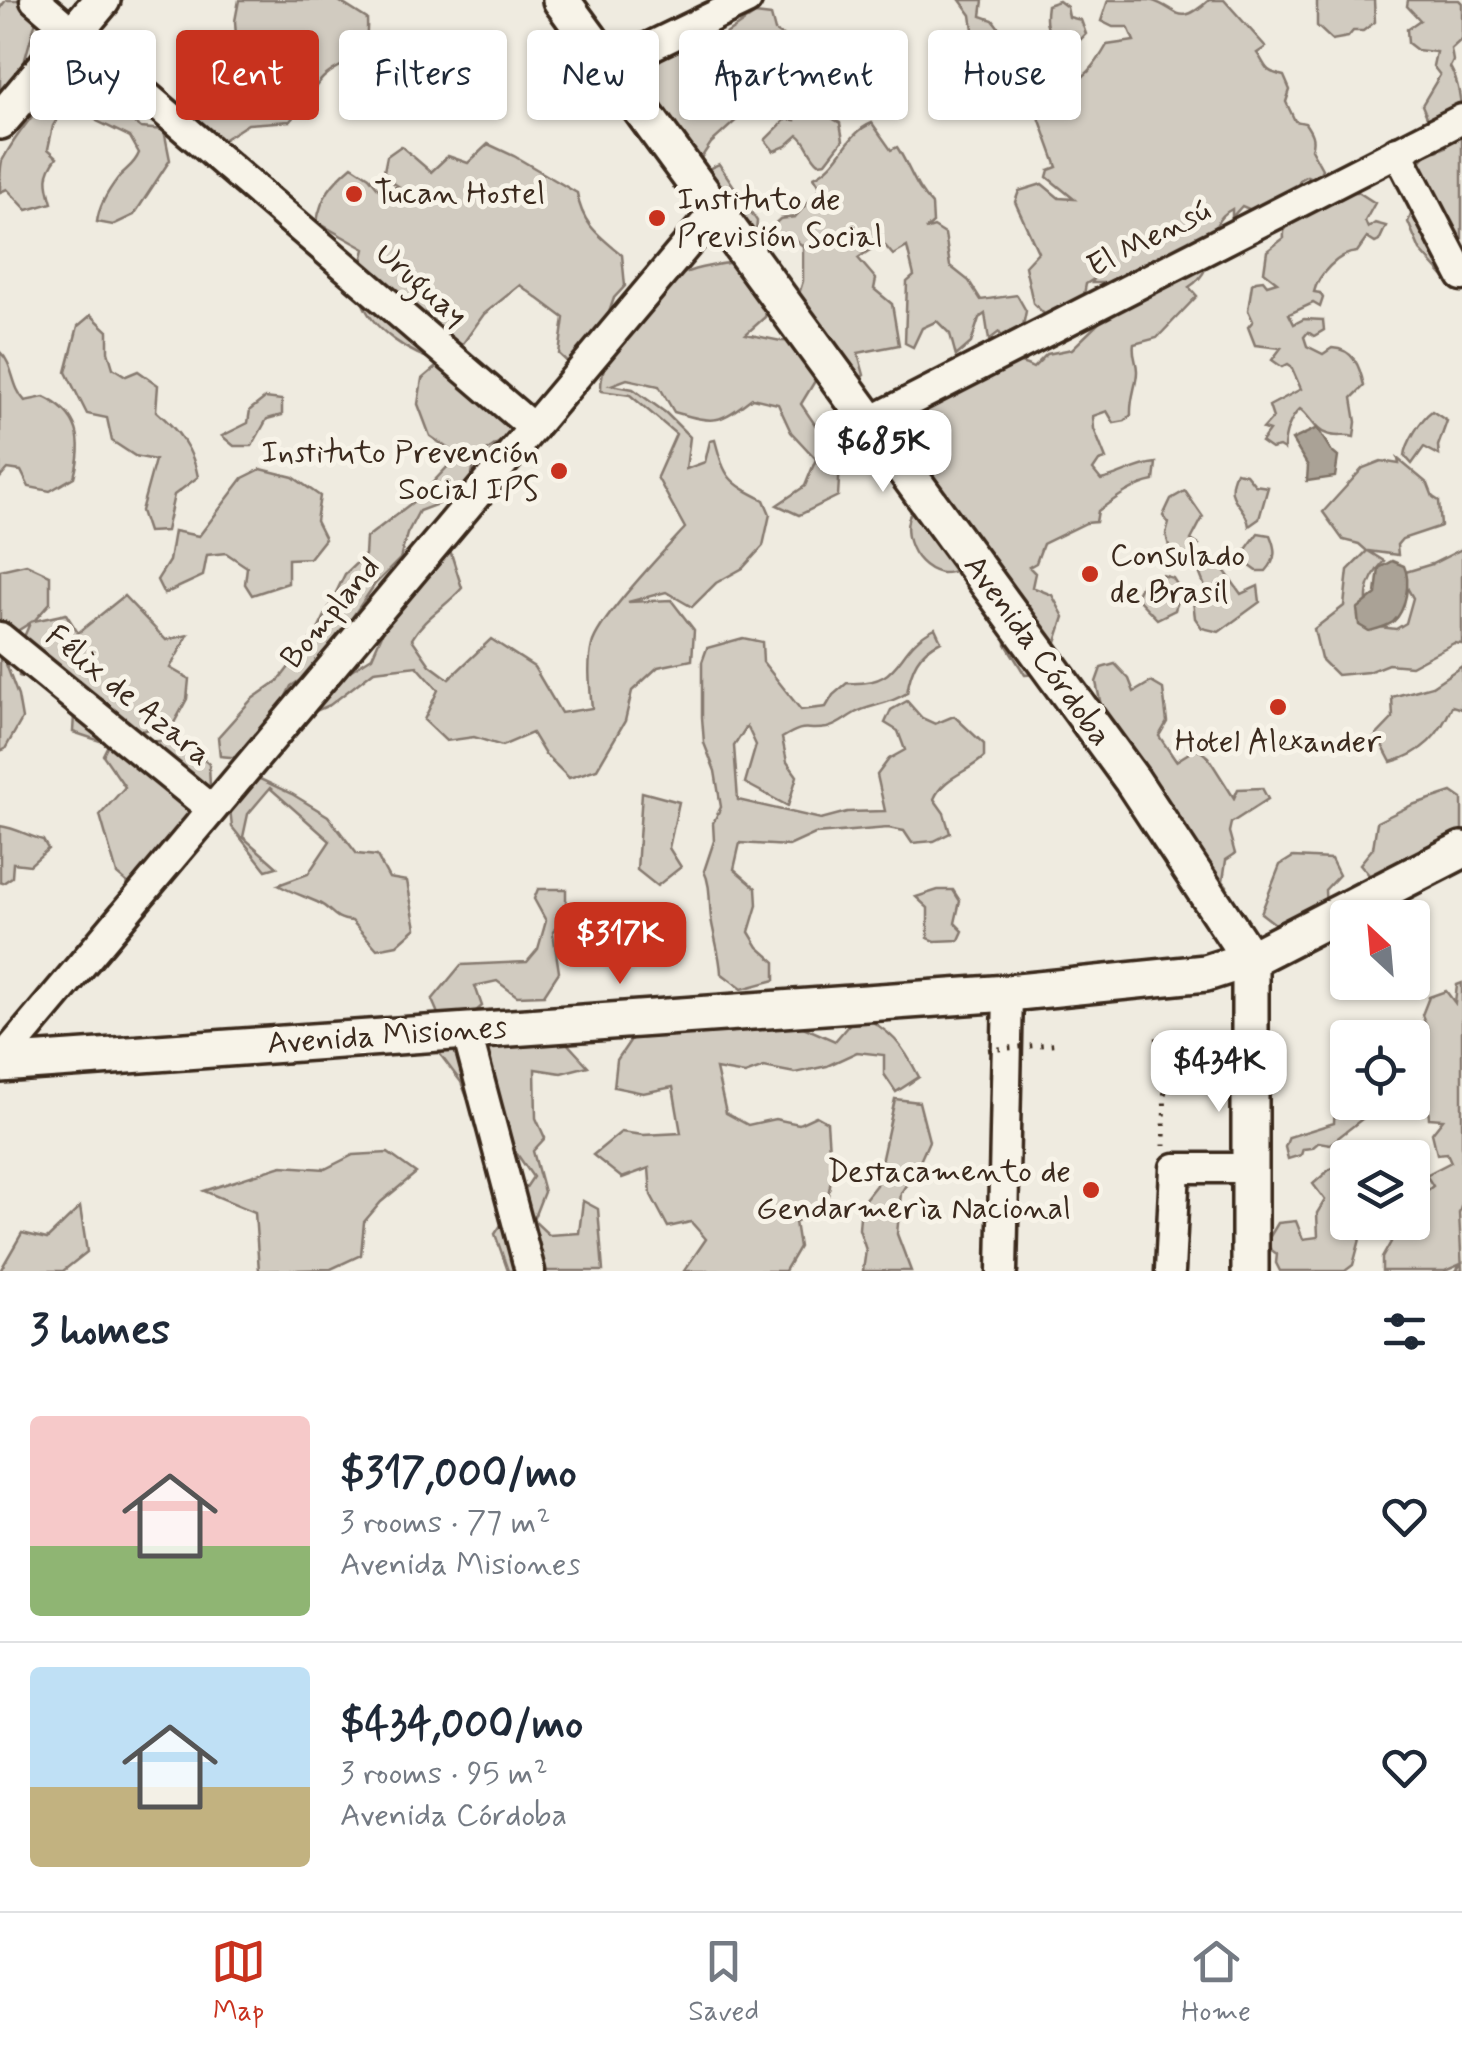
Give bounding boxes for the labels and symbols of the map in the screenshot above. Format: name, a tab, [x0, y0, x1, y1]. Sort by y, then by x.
place label: Tucan Hostel	[374, 173, 545, 215]
place label: Instituto de Previsión Social	[677, 179, 883, 258]
marker: Tucan Hostel	[343, 183, 365, 205]
street label: El Mensú	[1080, 190, 1218, 288]
marker: Instituto de Previsión Social	[646, 207, 668, 229]
street label: Uruguay	[364, 233, 476, 339]
pin: $685K	[813, 410, 953, 495]
place label: Instituto Prevención Social IPS	[261, 432, 539, 511]
marker: Instituto Prevención Social IPS	[548, 460, 570, 482]
place label: Consulado de Brasil	[1110, 535, 1245, 614]
street label: Avenida Córdoba	[953, 547, 1121, 755]
street label: Bompland	[272, 548, 390, 678]
marker: Consulado de Brasil	[1079, 563, 1101, 585]
street label: Félix de Azara	[36, 616, 220, 776]
marker: Hotel Alexander	[1267, 696, 1289, 718]
place label: Hotel Alexander	[1175, 721, 1381, 763]
north arrow	[1330, 900, 1430, 1000]
pin: $317K	[550, 902, 690, 987]
street label: Avenida Misiones	[266, 1007, 508, 1065]
pin: $434K	[1149, 1030, 1289, 1115]
place label: Destacamento de Gendarmerìa Nacional	[756, 1151, 1071, 1230]
marker: Destacamento de Gendarmerìa Nacional	[1080, 1179, 1102, 1201]

